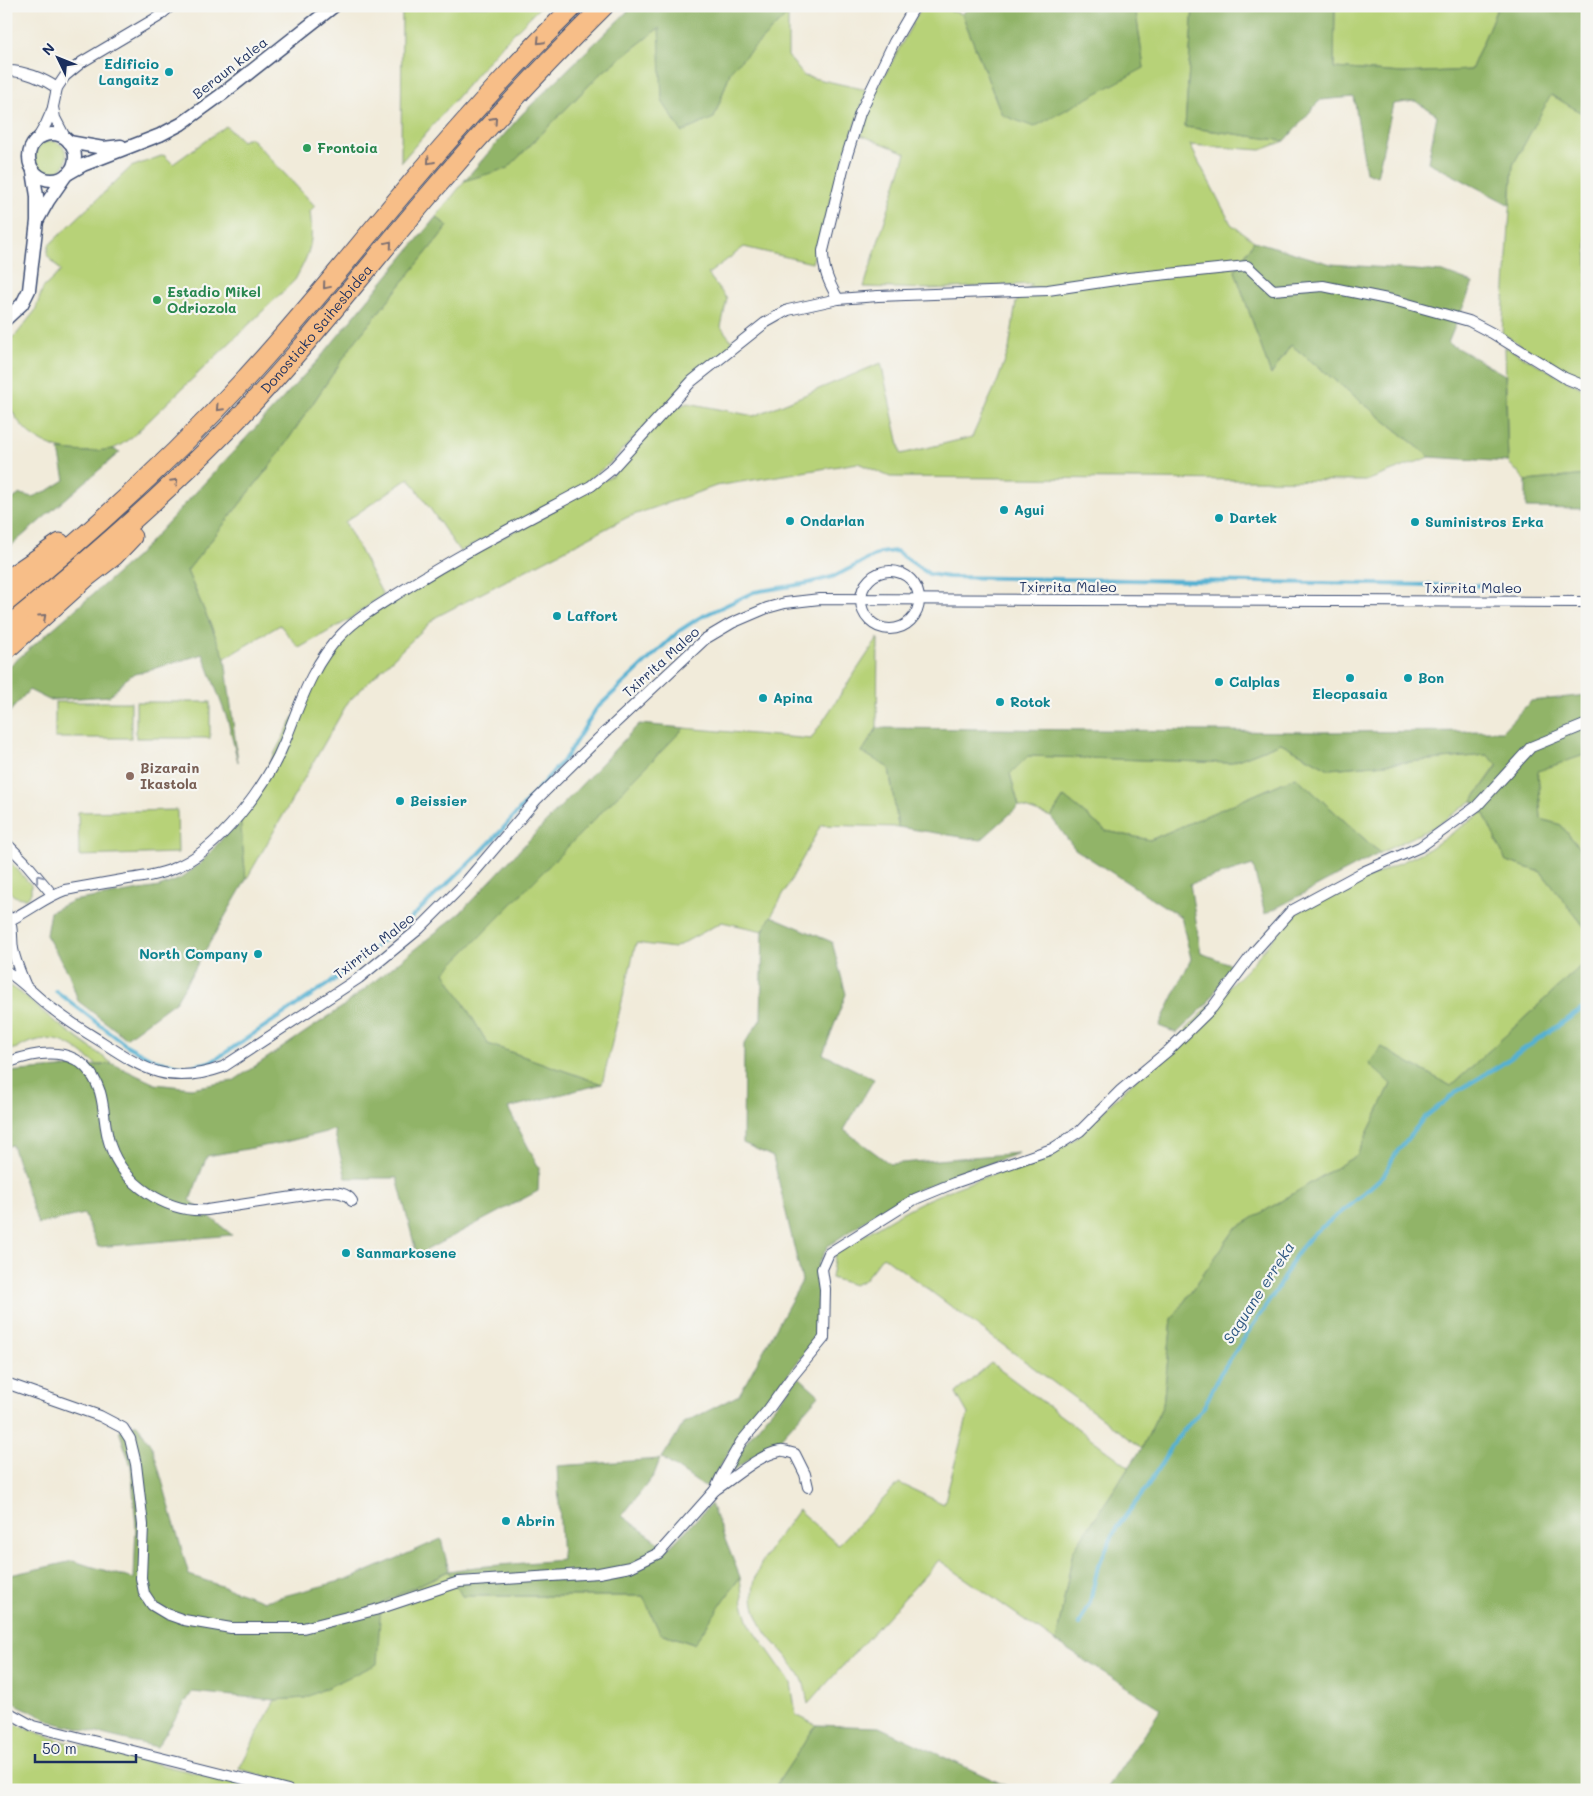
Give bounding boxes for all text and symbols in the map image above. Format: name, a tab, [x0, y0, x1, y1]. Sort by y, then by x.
north arrow	[32, 32, 82, 82]
street label: Beraun kalea	[188, 32, 271, 103]
one-way arrow	[537, 35, 546, 44]
text: N	[38, 38, 59, 59]
place label: Edificio Langaitz	[98, 54, 159, 89]
marker: Edificio Langaitz	[163, 66, 175, 78]
one-way arrow	[489, 117, 498, 126]
place label: Frontoia	[317, 138, 378, 157]
marker: Frontoia	[301, 142, 313, 154]
one-way arrow	[427, 156, 436, 165]
one-way arrow	[383, 240, 392, 249]
street label: Donostiako Saihesbidea	[256, 260, 377, 397]
one-way arrow	[323, 280, 332, 289]
place label: Estadio Mikel Odriozola	[167, 282, 261, 317]
marker: Estadio Mikel Odriozola	[151, 294, 163, 306]
one-way arrow	[216, 402, 225, 411]
one-way arrow	[169, 479, 178, 488]
place label: Agui	[1014, 500, 1045, 519]
marker: Agui	[998, 504, 1010, 516]
place label: Dartek	[1229, 508, 1277, 527]
place label: Ondarlan	[800, 511, 865, 530]
marker: Dartek	[1213, 512, 1225, 524]
place label: Suministros Erka	[1425, 512, 1544, 531]
marker: Ondarlan	[784, 515, 796, 527]
marker: Suministros Erka	[1409, 516, 1421, 528]
street label: Txirrita Maleo	[1019, 577, 1117, 596]
street label: Txirrita Maleo	[1424, 578, 1522, 597]
place label: Laffort	[567, 606, 618, 625]
marker: Laffort	[551, 610, 563, 622]
one-way arrow	[37, 614, 46, 623]
street label: Txirrita Maleo	[618, 622, 703, 701]
place label: Bon	[1418, 668, 1444, 687]
place label: Calplas	[1229, 672, 1280, 691]
marker: Elecpasaia	[1344, 672, 1356, 684]
marker: Bon	[1402, 672, 1414, 684]
marker: Calplas	[1213, 676, 1225, 688]
place label: Elecpasaia	[1312, 684, 1388, 703]
place label: Apina	[773, 688, 813, 707]
marker: Apina	[757, 692, 769, 704]
place label: Rotok	[1010, 692, 1050, 711]
marker: Rotok	[994, 696, 1006, 708]
place label: Bizarain Ikastola	[140, 758, 199, 793]
marker: Bizarain Ikastola	[124, 770, 136, 782]
place label: Beissier	[410, 791, 467, 810]
marker: Beissier	[394, 795, 406, 807]
one-way arrow	[36, 875, 44, 884]
street label: Txirrita Maleo	[330, 908, 418, 983]
place label: North Company	[139, 944, 248, 963]
marker: North Company	[252, 948, 264, 960]
water label: Saguane erreka	[1218, 1238, 1299, 1347]
place label: Sanmarkosene	[356, 1243, 456, 1262]
marker: Sanmarkosene	[340, 1247, 352, 1259]
place label: Abrin	[516, 1511, 555, 1530]
marker: Abrin	[500, 1515, 512, 1527]
scale bar	[35, 1731, 136, 1763]
text: 50 m	[42, 1738, 77, 1758]

